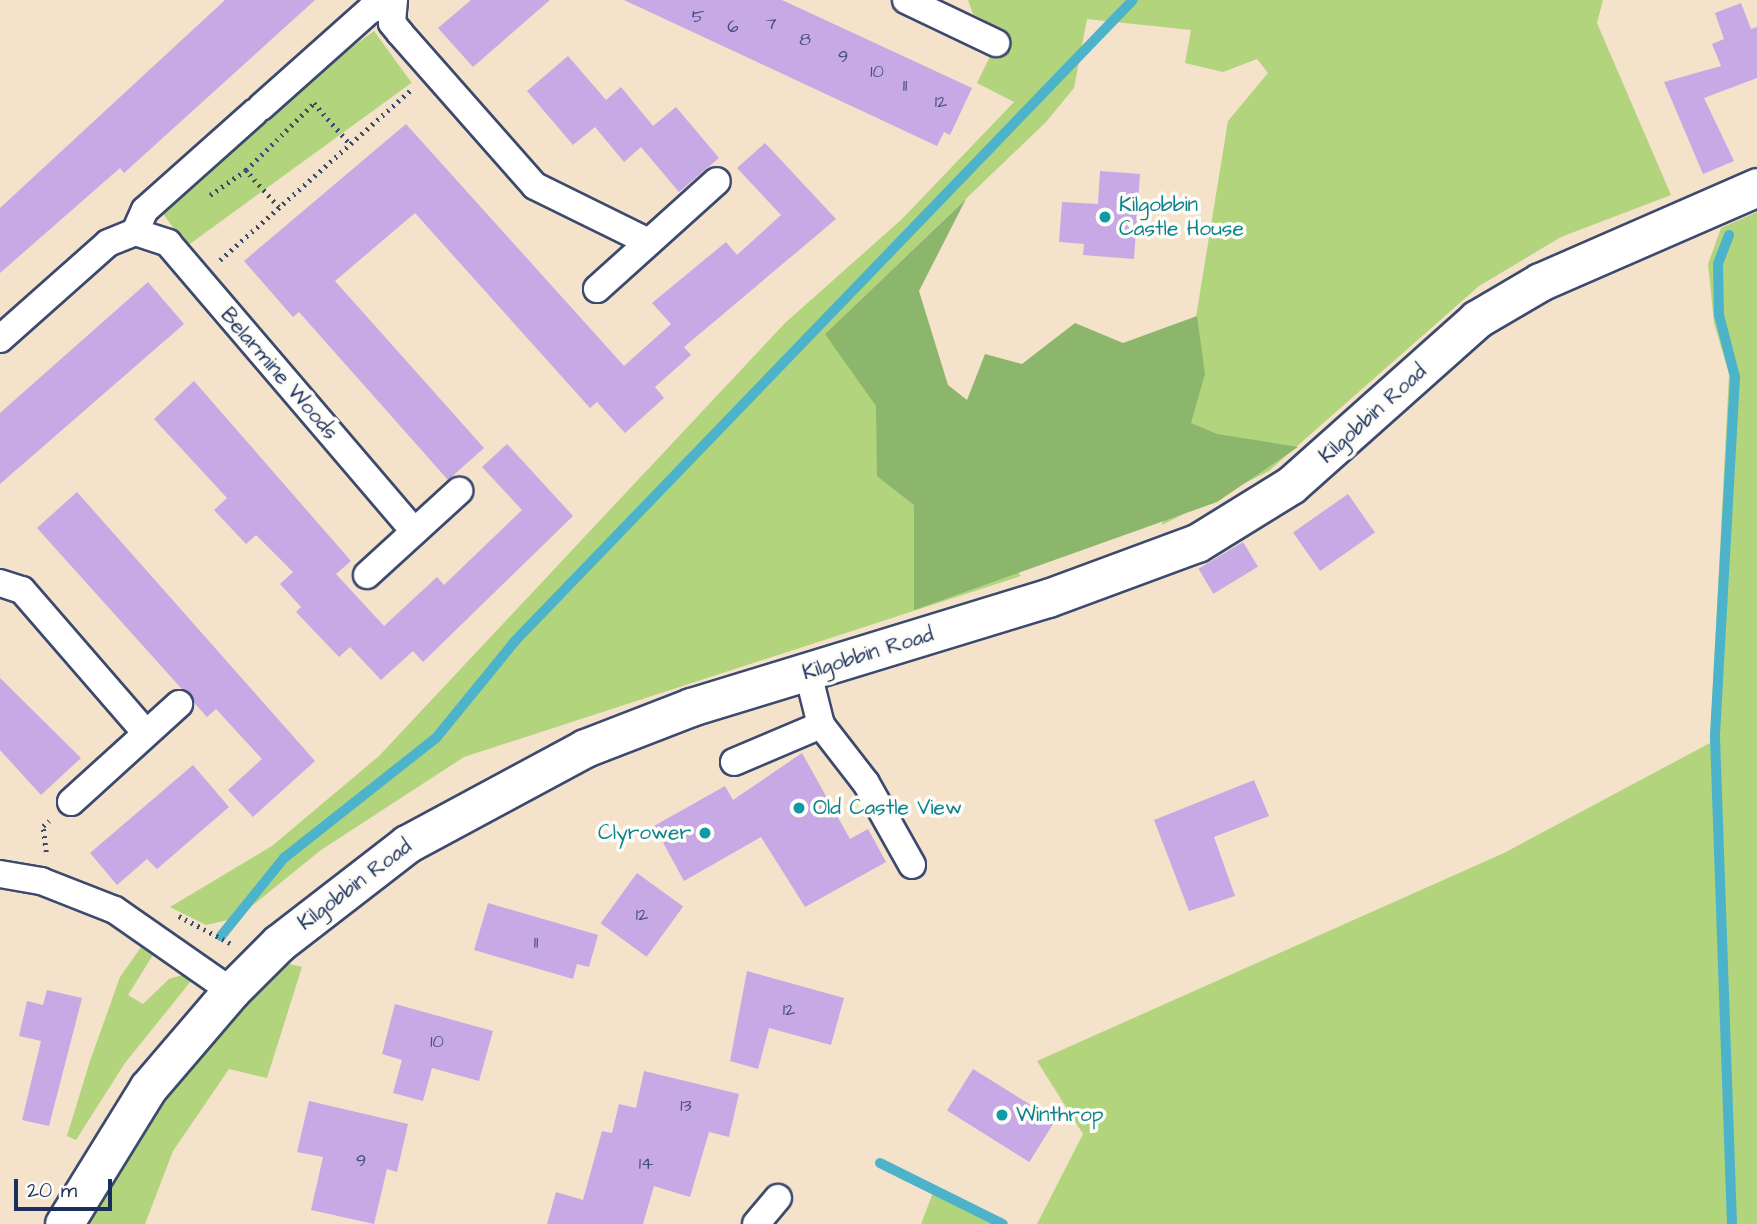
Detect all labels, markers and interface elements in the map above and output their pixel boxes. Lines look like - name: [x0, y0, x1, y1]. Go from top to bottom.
- house number: 5: [692, 6, 704, 28]
- house number: 7: [765, 13, 777, 35]
- house number: 6: [727, 16, 739, 38]
- house number: 8: [799, 29, 811, 51]
- house number: 9: [838, 46, 848, 68]
- house number: 10: [870, 61, 884, 83]
- house number: 11: [903, 75, 907, 97]
- house number: 12: [935, 91, 947, 113]
- place label: Kilgobbin Castle House: [1119, 192, 1244, 242]
- marker: Kilgobbin Castle House: [1097, 209, 1113, 225]
- street label: Belarmine Woods: [215, 303, 343, 445]
- street label: Kilgobbin Road: [1314, 359, 1432, 469]
- street label: Kilgobbin Road: [799, 622, 937, 686]
- place label: Old Castle View: [813, 795, 962, 821]
- marker: Old Castle View: [791, 800, 807, 816]
- place label: Clyrower: [598, 820, 691, 846]
- marker: Clyrower: [697, 825, 713, 841]
- street label: Kilgobbin Road: [293, 834, 417, 936]
- house number: 12: [636, 904, 648, 926]
- house number: 11: [534, 932, 538, 954]
- house number: 12: [783, 999, 795, 1021]
- house number: 10: [430, 1031, 444, 1053]
- house number: 13: [680, 1095, 692, 1117]
- place label: Winthrop: [1016, 1102, 1103, 1128]
- marker: Winthrop: [994, 1107, 1010, 1123]
- house number: 9: [356, 1150, 366, 1172]
- house number: 14: [639, 1153, 653, 1175]
- scale bar: [18, 1164, 116, 1208]
- text: 20 m: [27, 1176, 77, 1205]

